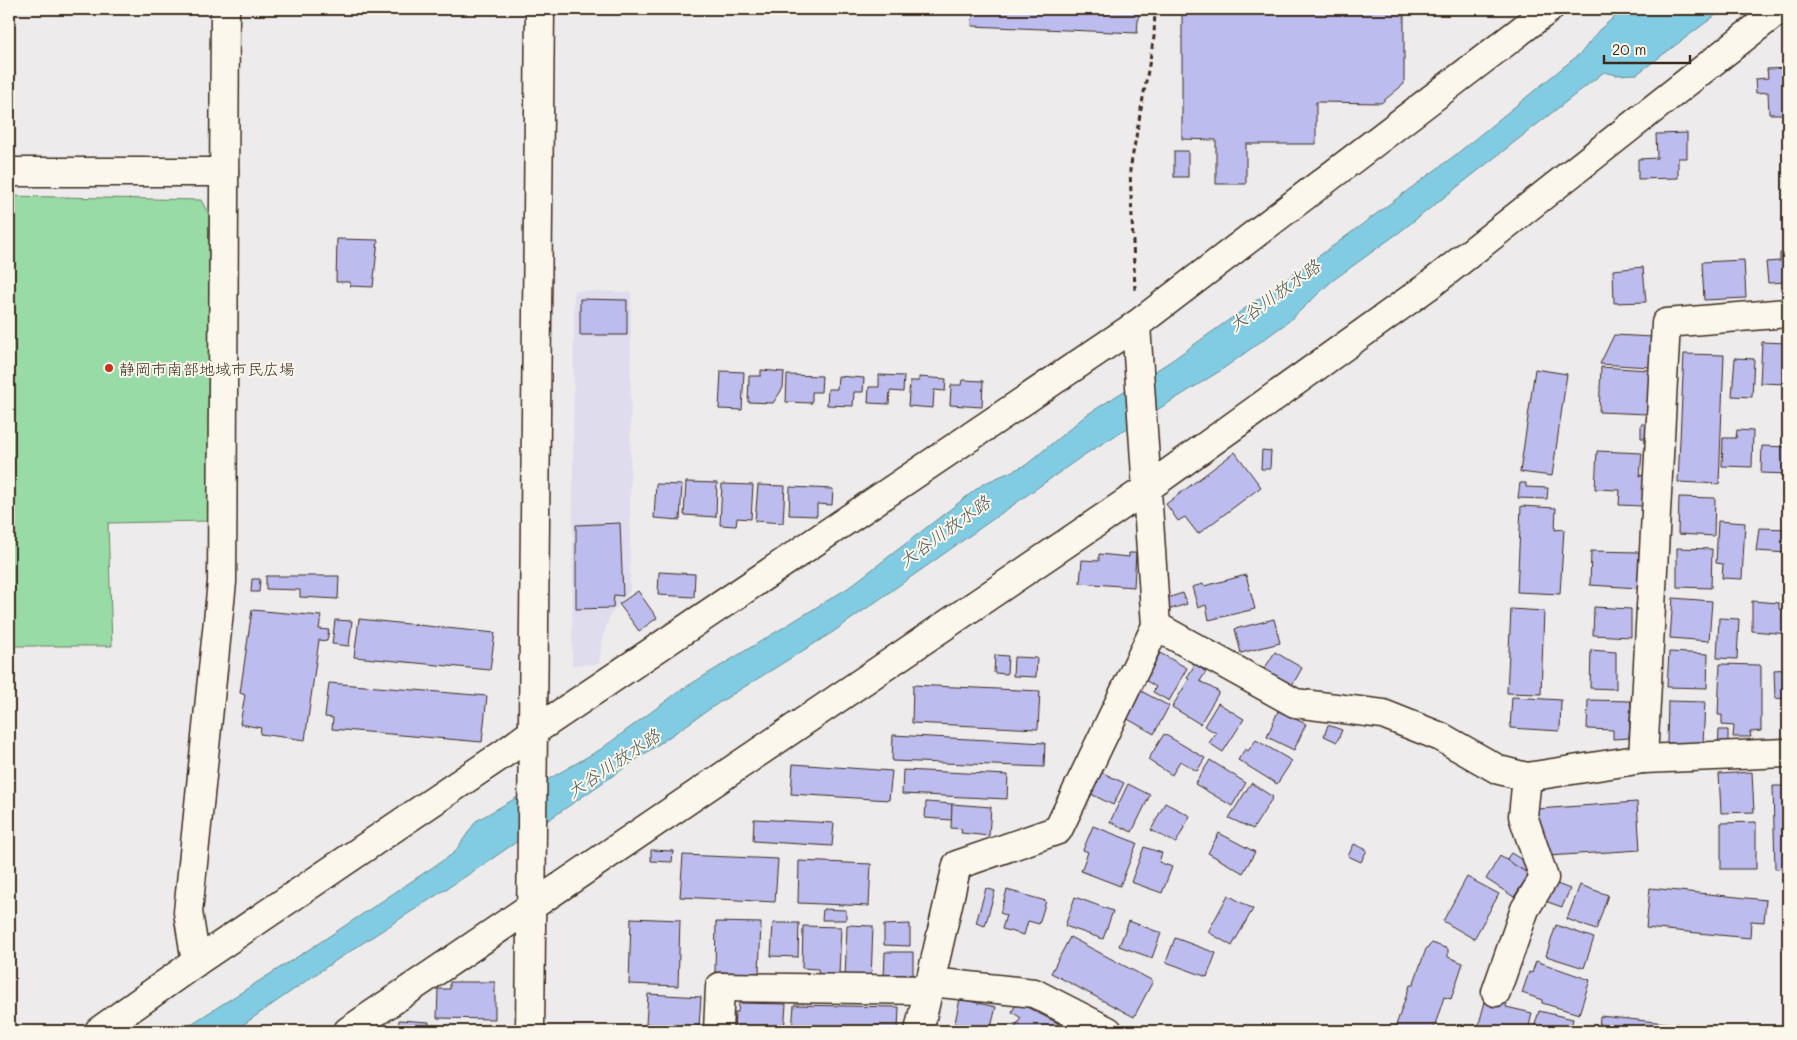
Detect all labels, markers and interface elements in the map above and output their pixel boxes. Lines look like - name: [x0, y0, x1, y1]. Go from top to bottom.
- scale bar: [1604, 32, 1691, 64]
- text: 20 m: [1612, 39, 1646, 59]
- water label: 大谷川放水路: [1223, 253, 1326, 336]
- place label: 静岡市南部地域市民広場: [119, 358, 295, 379]
- marker: 静岡市南部地域市民広場: [103, 362, 115, 374]
- water label: 大谷川放水路: [893, 489, 996, 572]
- water label: 大谷川放水路: [562, 722, 665, 803]

